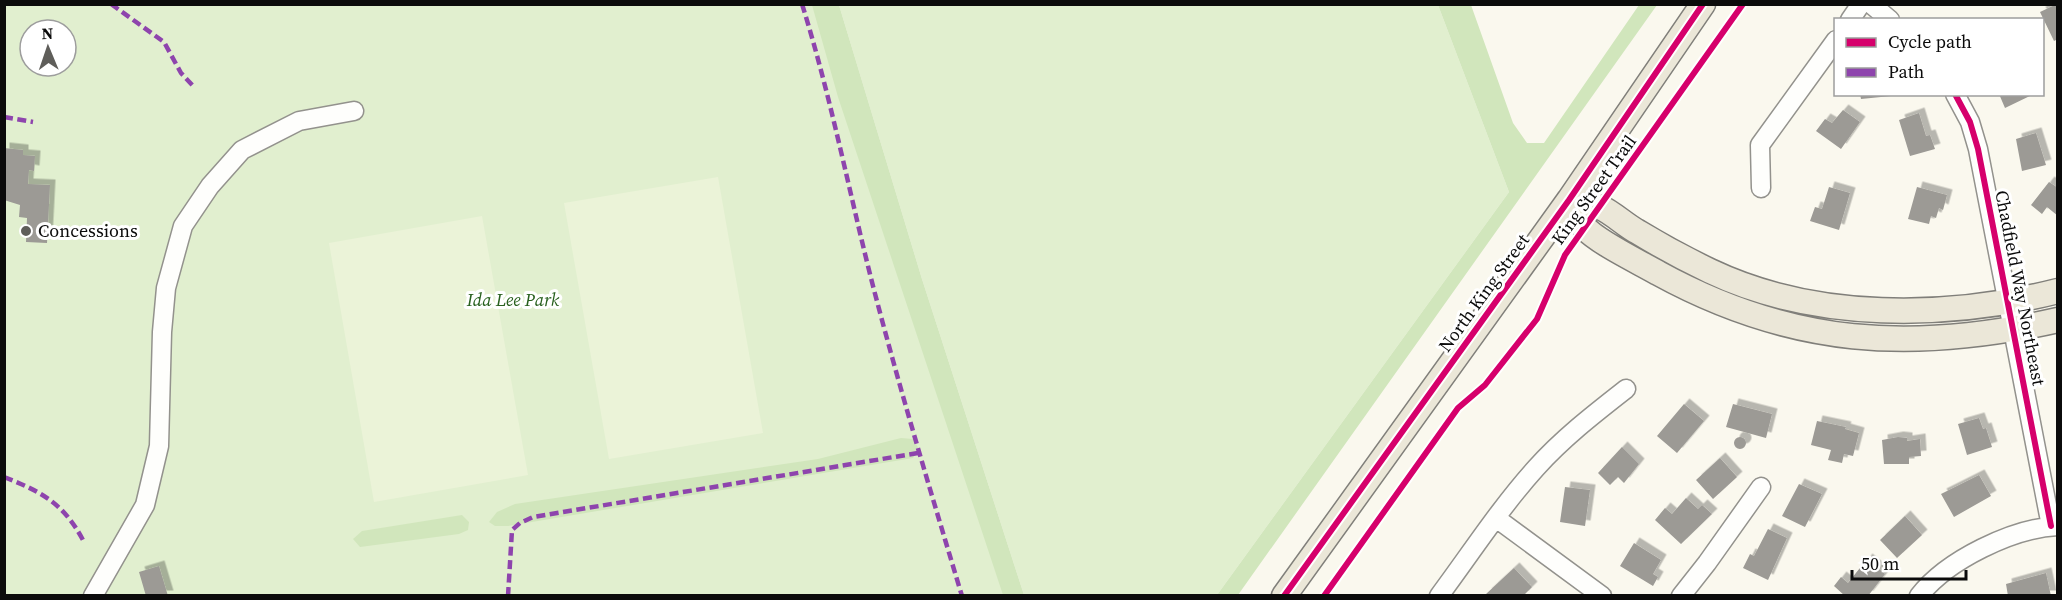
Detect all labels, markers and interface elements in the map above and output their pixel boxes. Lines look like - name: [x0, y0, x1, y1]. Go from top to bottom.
- north arrow: [18, 18, 78, 78]
- legend: [1834, 18, 2044, 96]
- text: N: [41, 22, 54, 44]
- text: Cycle path: [1888, 29, 1972, 54]
- text: Path: [1888, 59, 1925, 84]
- street label: King Street Trail: [1545, 130, 1642, 250]
- street label: Chadfield Way Northeast: [1989, 188, 2052, 388]
- place label: Concessions: [38, 218, 138, 243]
- marker: Concessions: [19, 224, 33, 238]
- street label: North King Street: [1432, 229, 1535, 357]
- park label: Ida Lee Park: [466, 287, 560, 312]
- scale bar: [1852, 543, 1966, 581]
- text: 50 m: [1861, 551, 1899, 576]

